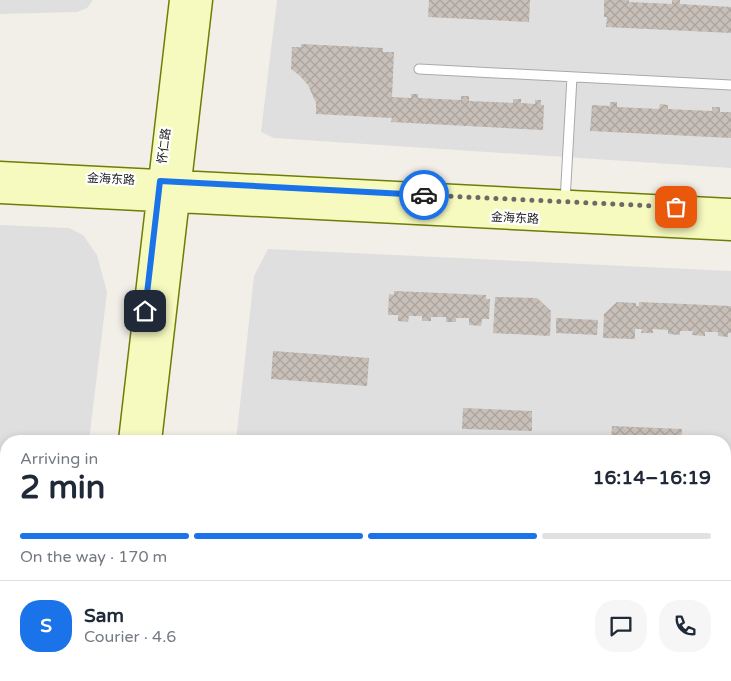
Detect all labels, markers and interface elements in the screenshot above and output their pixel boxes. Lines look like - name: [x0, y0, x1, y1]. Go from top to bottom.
- street label: 怀仁路: [155, 127, 173, 165]
- courier: [399, 170, 449, 220]
- street label: 金海东路: [87, 171, 135, 187]
- icon: car: [410, 181, 438, 209]
- pin: [655, 186, 697, 228]
- icon: bag: [662, 193, 690, 221]
- street label: 金海东路: [491, 210, 539, 226]
- pin: [124, 290, 166, 332]
- icon: home: [131, 297, 159, 325]
- text: Arriving in: [20, 449, 98, 469]
- text: 16:14–16:19: [592, 467, 711, 489]
- text: 2 min: [20, 469, 105, 507]
- text: On the way · 170 m: [20, 547, 167, 567]
- button: chat: [595, 600, 647, 652]
- button: phone: [659, 600, 711, 652]
- text: Sam: [84, 605, 124, 627]
- text: S: [40, 615, 52, 637]
- text: Courier · 4.6: [84, 627, 176, 647]

